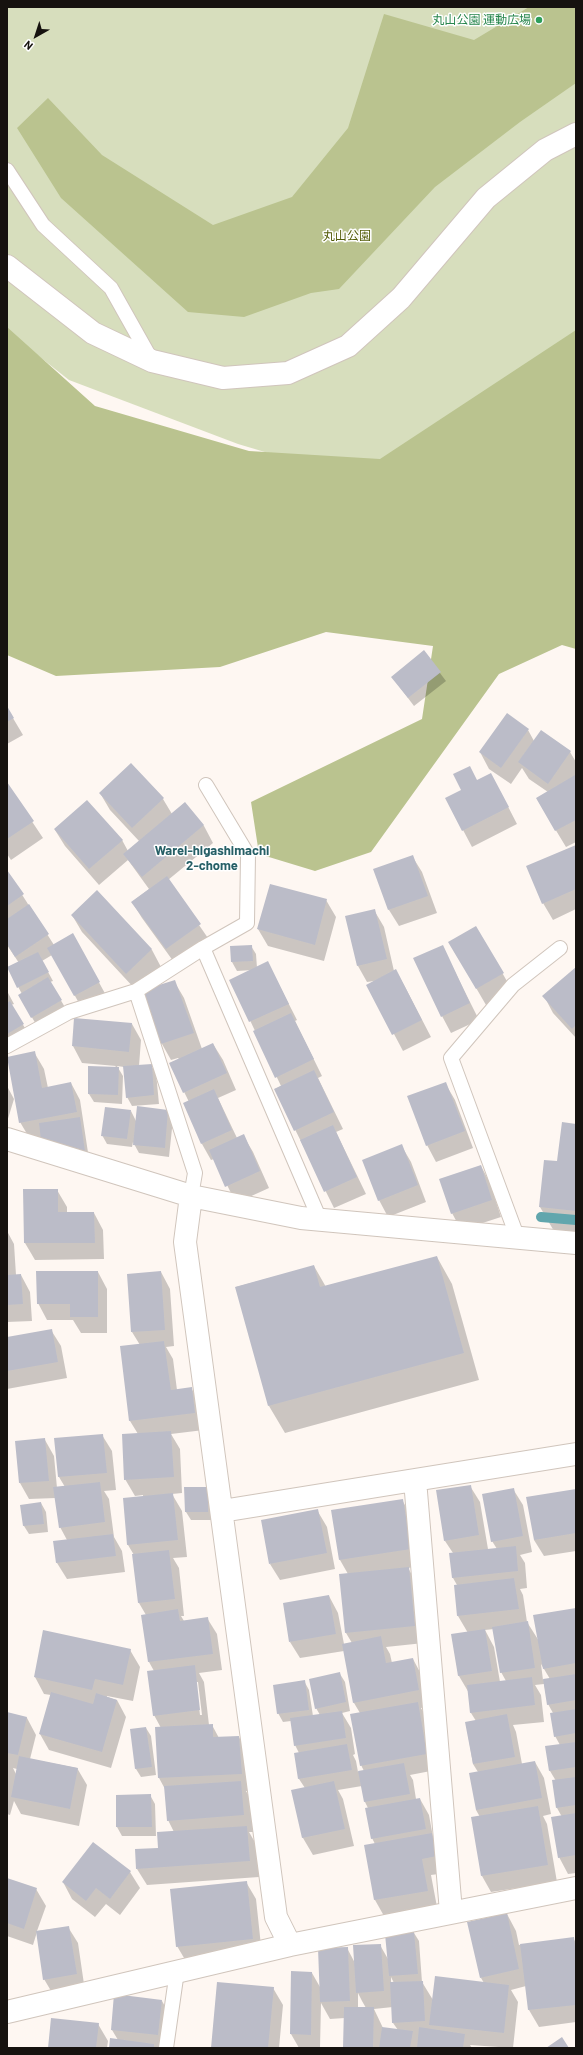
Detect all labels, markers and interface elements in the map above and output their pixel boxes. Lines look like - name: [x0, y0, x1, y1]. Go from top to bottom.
- place label: 丸山公園 運動広場: [433, 13, 531, 27]
- marker: 丸山公園 運動広場: [534, 15, 544, 25]
- north arrow: [16, 16, 56, 56]
- text: N: [21, 38, 35, 53]
- park label: 丸山公園: [323, 229, 371, 243]
- district label: Warei-higashimachi 2-chome: [155, 843, 269, 874]

